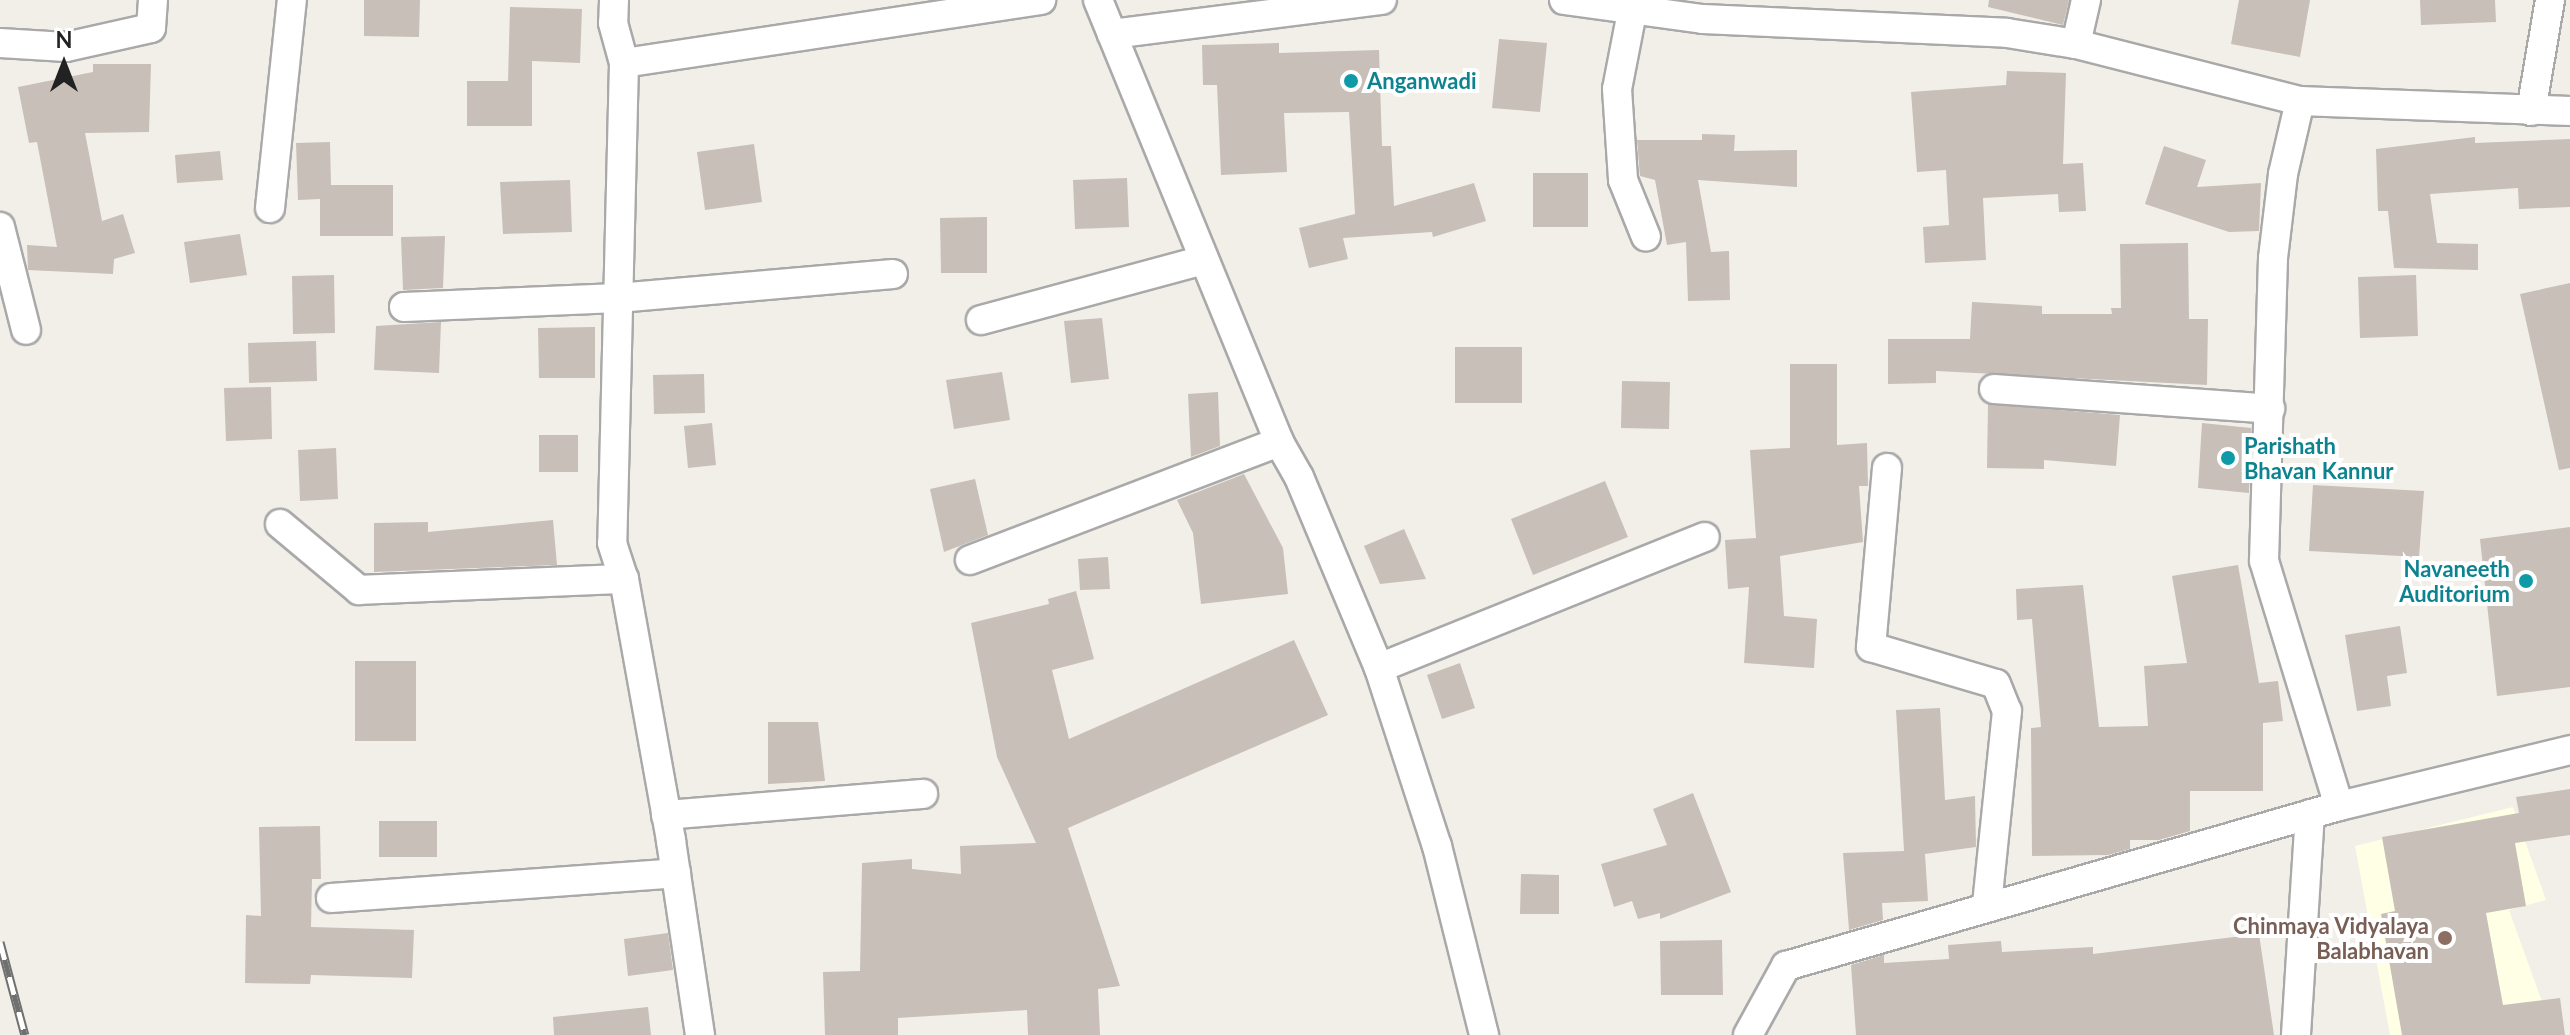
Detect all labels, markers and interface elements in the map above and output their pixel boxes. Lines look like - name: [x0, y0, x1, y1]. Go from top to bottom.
- north arrow: [24, 24, 104, 104]
- text: N: [56, 26, 72, 53]
- place label: Anganwadi: [1367, 68, 1477, 94]
- marker: Anganwadi: [1342, 72, 1360, 90]
- place label: Parishath Bhavan Kannur: [2244, 432, 2394, 484]
- marker: Parishath Bhavan Kannur: [2219, 449, 2237, 467]
- place label: Navaneeth Auditorium: [2399, 555, 2510, 606]
- marker: Navaneeth Auditorium: [2517, 572, 2535, 590]
- place label: Chinmaya Vidyalaya Balabhavan: [2232, 912, 2429, 964]
- marker: Chinmaya Vidyalaya Balabhavan: [2436, 929, 2454, 947]

